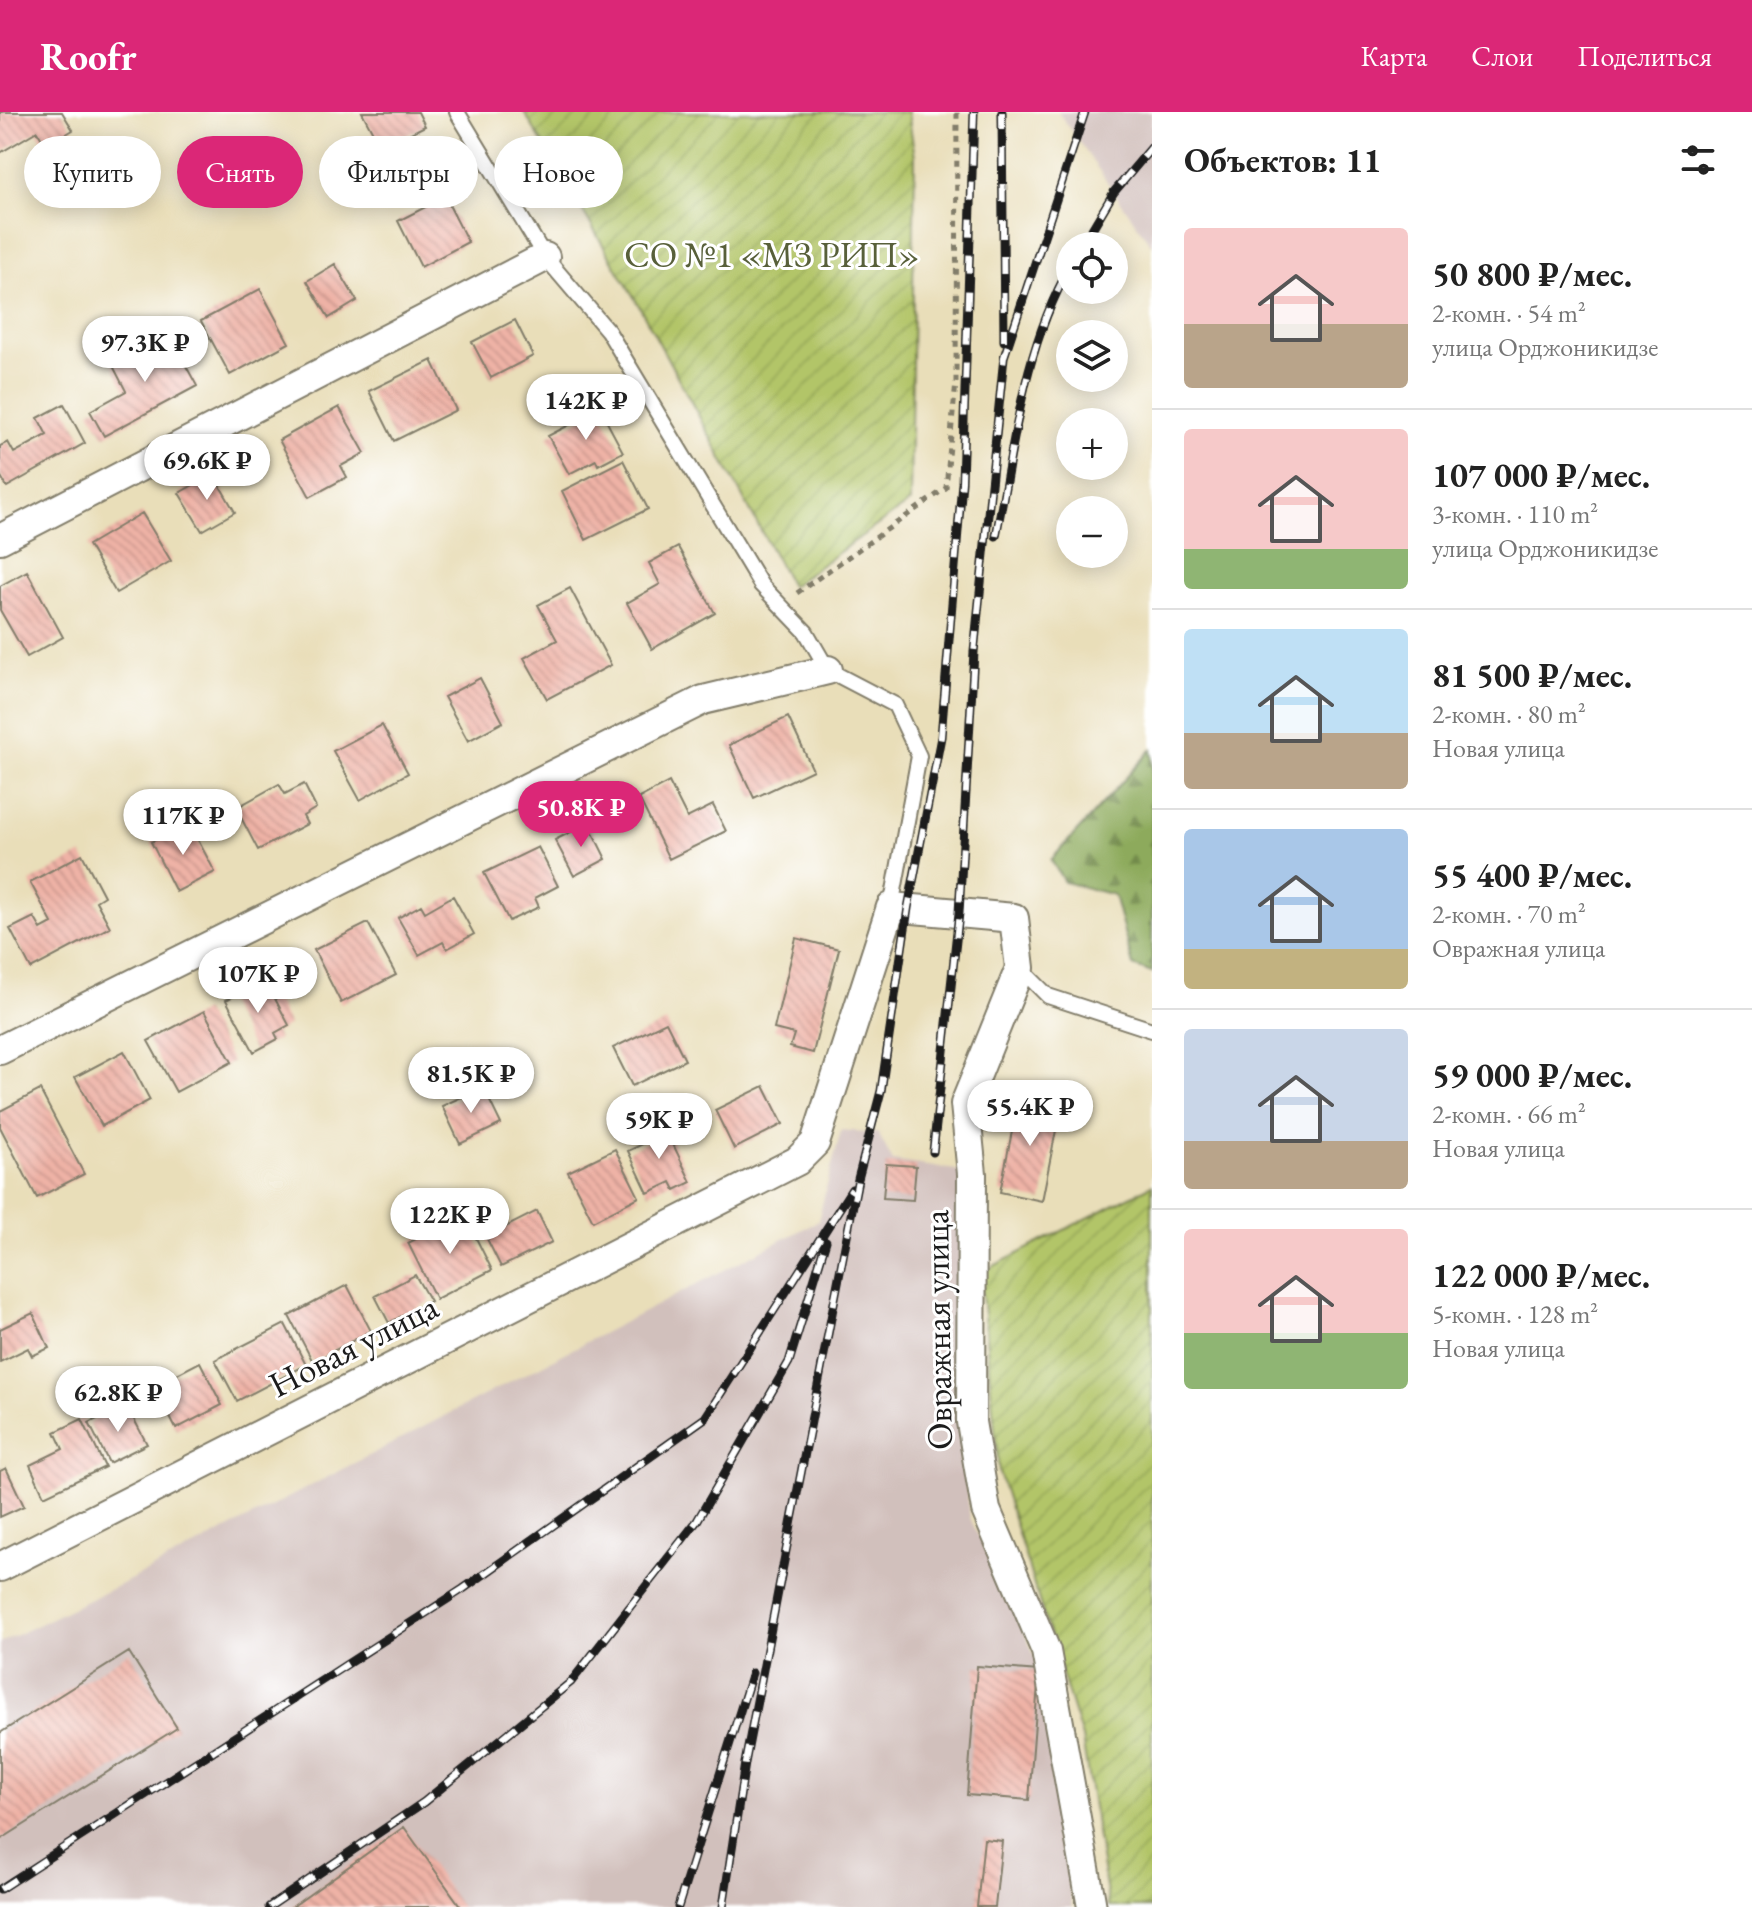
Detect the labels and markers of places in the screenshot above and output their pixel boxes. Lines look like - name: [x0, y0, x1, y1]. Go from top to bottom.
- pin: 97.3K ₽: [71, 316, 219, 384]
- pin: 142K ₽: [521, 374, 651, 442]
- pin: 69.6K ₽: [133, 434, 281, 502]
- pin: 50.8K ₽: [507, 781, 655, 849]
- pin: 117K ₽: [118, 789, 248, 857]
- pin: 107K ₽: [193, 947, 323, 1015]
- pin: 81.5K ₽: [397, 1047, 545, 1115]
- pin: 55.4K ₽: [956, 1080, 1104, 1148]
- pin: 59K ₽: [603, 1093, 715, 1161]
- pin: 122K ₽: [385, 1188, 515, 1256]
- pin: 62.8K ₽: [44, 1366, 192, 1434]

